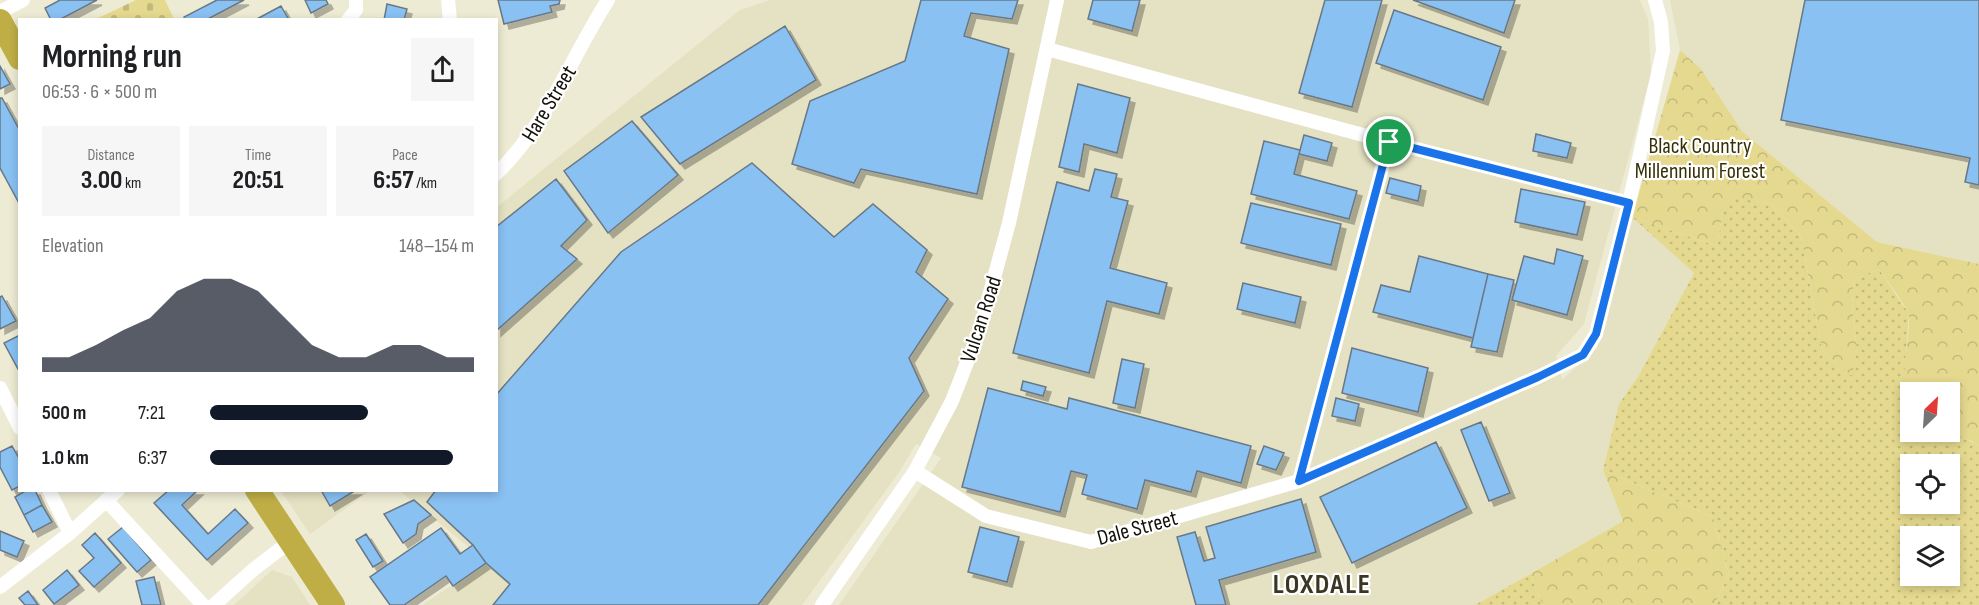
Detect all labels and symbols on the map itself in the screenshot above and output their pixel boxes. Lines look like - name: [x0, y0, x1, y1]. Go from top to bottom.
- street label: Hare Street: [516, 60, 583, 147]
- pin: [1363, 116, 1414, 167]
- park label: Black Country Millennium Forest: [1635, 133, 1766, 185]
- street label: Vulcan Road: [955, 273, 1008, 366]
- north arrow: [1900, 382, 1960, 442]
- street label: Dale Street: [1094, 505, 1181, 552]
- district label: LOXDALE: [1273, 568, 1371, 601]

